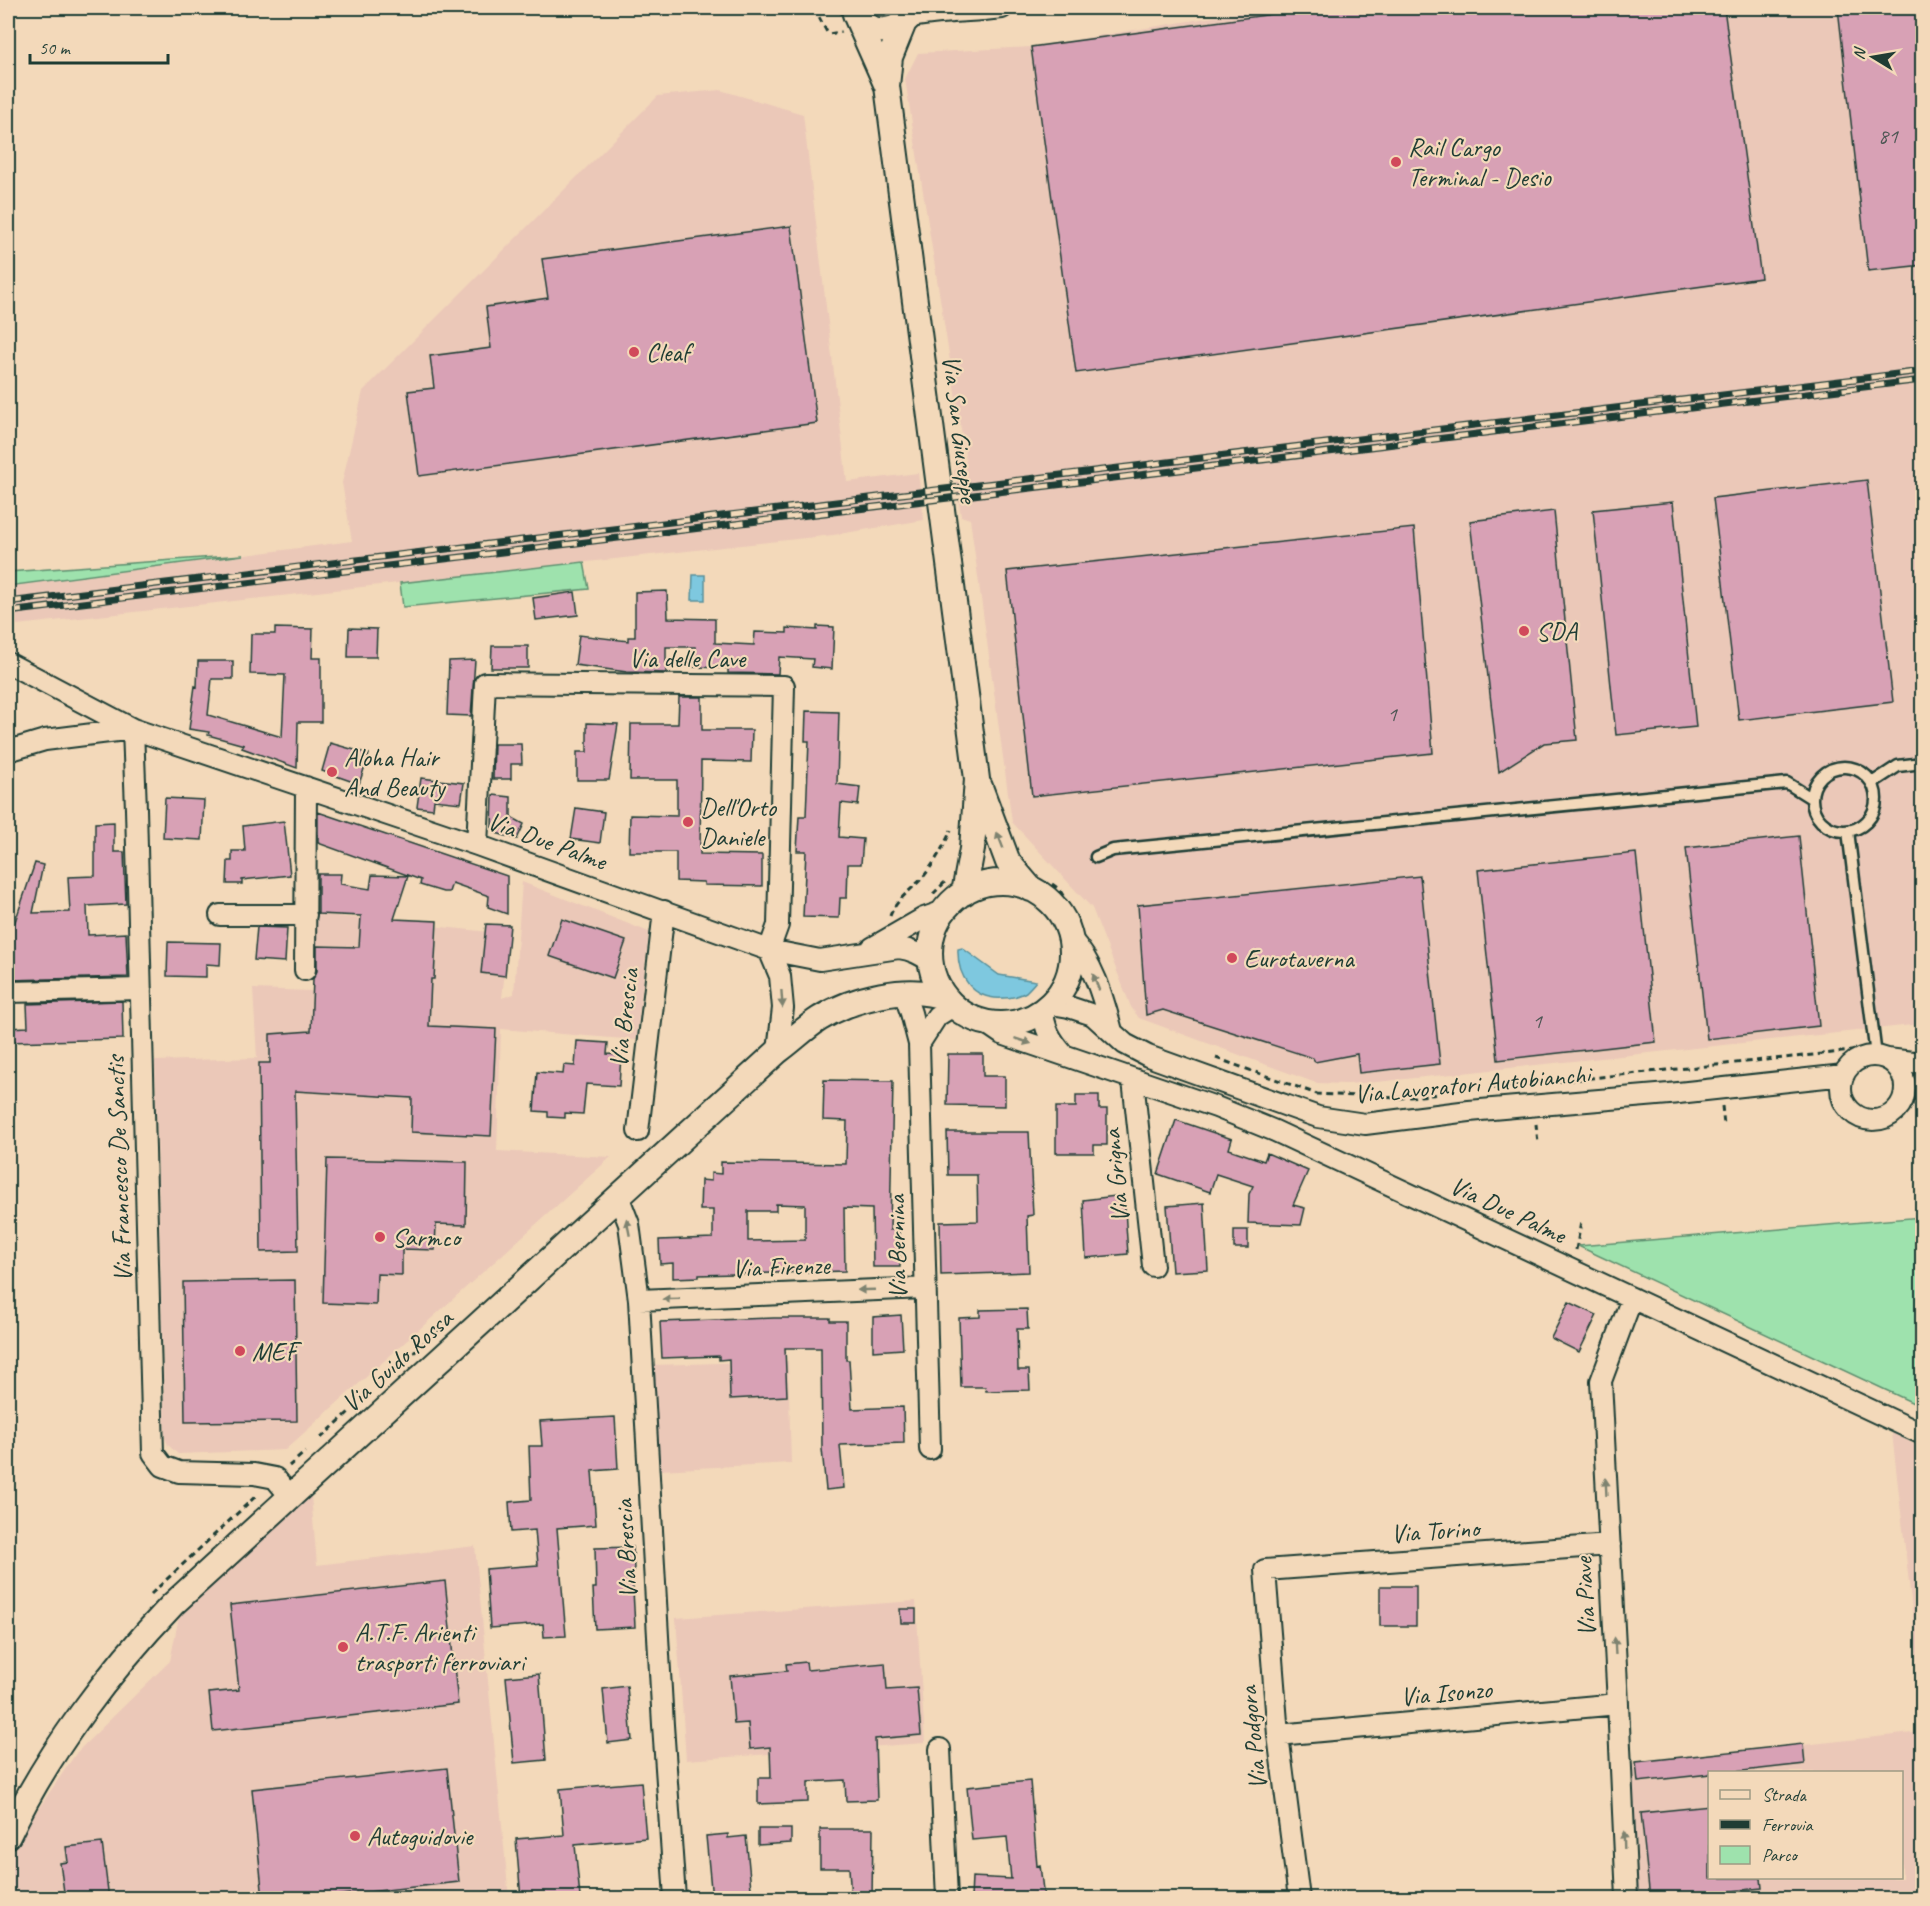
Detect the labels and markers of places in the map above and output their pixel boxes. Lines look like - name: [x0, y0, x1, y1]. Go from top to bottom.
- place label: Rail Cargo Terminal - Desio: [1408, 131, 1552, 194]
- marker: Rail Cargo Terminal - Desio: [1389, 155, 1403, 169]
- place label: Cleaf: [646, 336, 695, 369]
- marker: Cleaf: [627, 345, 641, 359]
- place label: SDA: [1536, 615, 1579, 648]
- marker: SDA: [1517, 624, 1531, 638]
- place label: Aloha Hair And Beauty: [344, 741, 447, 804]
- marker: Aloha Hair And Beauty: [325, 765, 339, 779]
- place label: Dell'Orto Daniele: [700, 791, 778, 854]
- marker: Dell'Orto Daniele: [681, 815, 695, 829]
- place label: Eurotaverna: [1244, 942, 1355, 975]
- marker: Eurotaverna: [1225, 951, 1239, 965]
- place label: Sarmco: [392, 1221, 463, 1254]
- marker: Sarmco: [373, 1230, 387, 1244]
- place label: MEF: [252, 1335, 302, 1368]
- marker: MEF: [233, 1344, 247, 1358]
- place label: A.T.F. Arienti trasporti ferroviari: [355, 1616, 527, 1679]
- marker: A.T.F. Arienti trasporti ferroviari: [336, 1640, 350, 1654]
- place label: Autoguidovie: [367, 1820, 475, 1853]
- marker: Autoguidovie: [348, 1829, 362, 1843]

